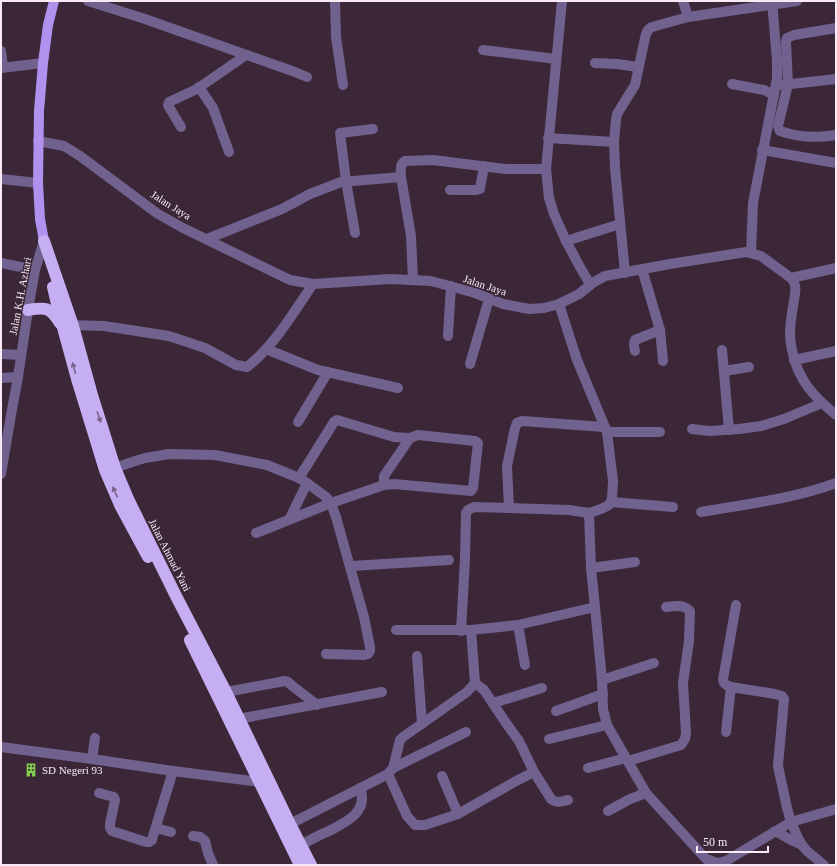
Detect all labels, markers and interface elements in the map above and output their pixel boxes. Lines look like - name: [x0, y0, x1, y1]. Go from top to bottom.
- street label: Jalan Jaya: [149, 188, 193, 222]
- street label: Jalan K.H. Azhari: [7, 256, 33, 336]
- street label: Jalan Jaya: [462, 272, 508, 298]
- one-way arrow: [70, 362, 76, 375]
- one-way arrow: [96, 412, 102, 424]
- one-way arrow: [111, 485, 117, 497]
- street label: Jalan Ahmad Yani: [147, 517, 193, 593]
- building icon: SD Negeri 93: [23, 762, 39, 778]
- place label: SD Negeri 93: [42, 764, 103, 776]
- scale bar: [697, 828, 768, 854]
- text: 50 m: [703, 835, 728, 849]

